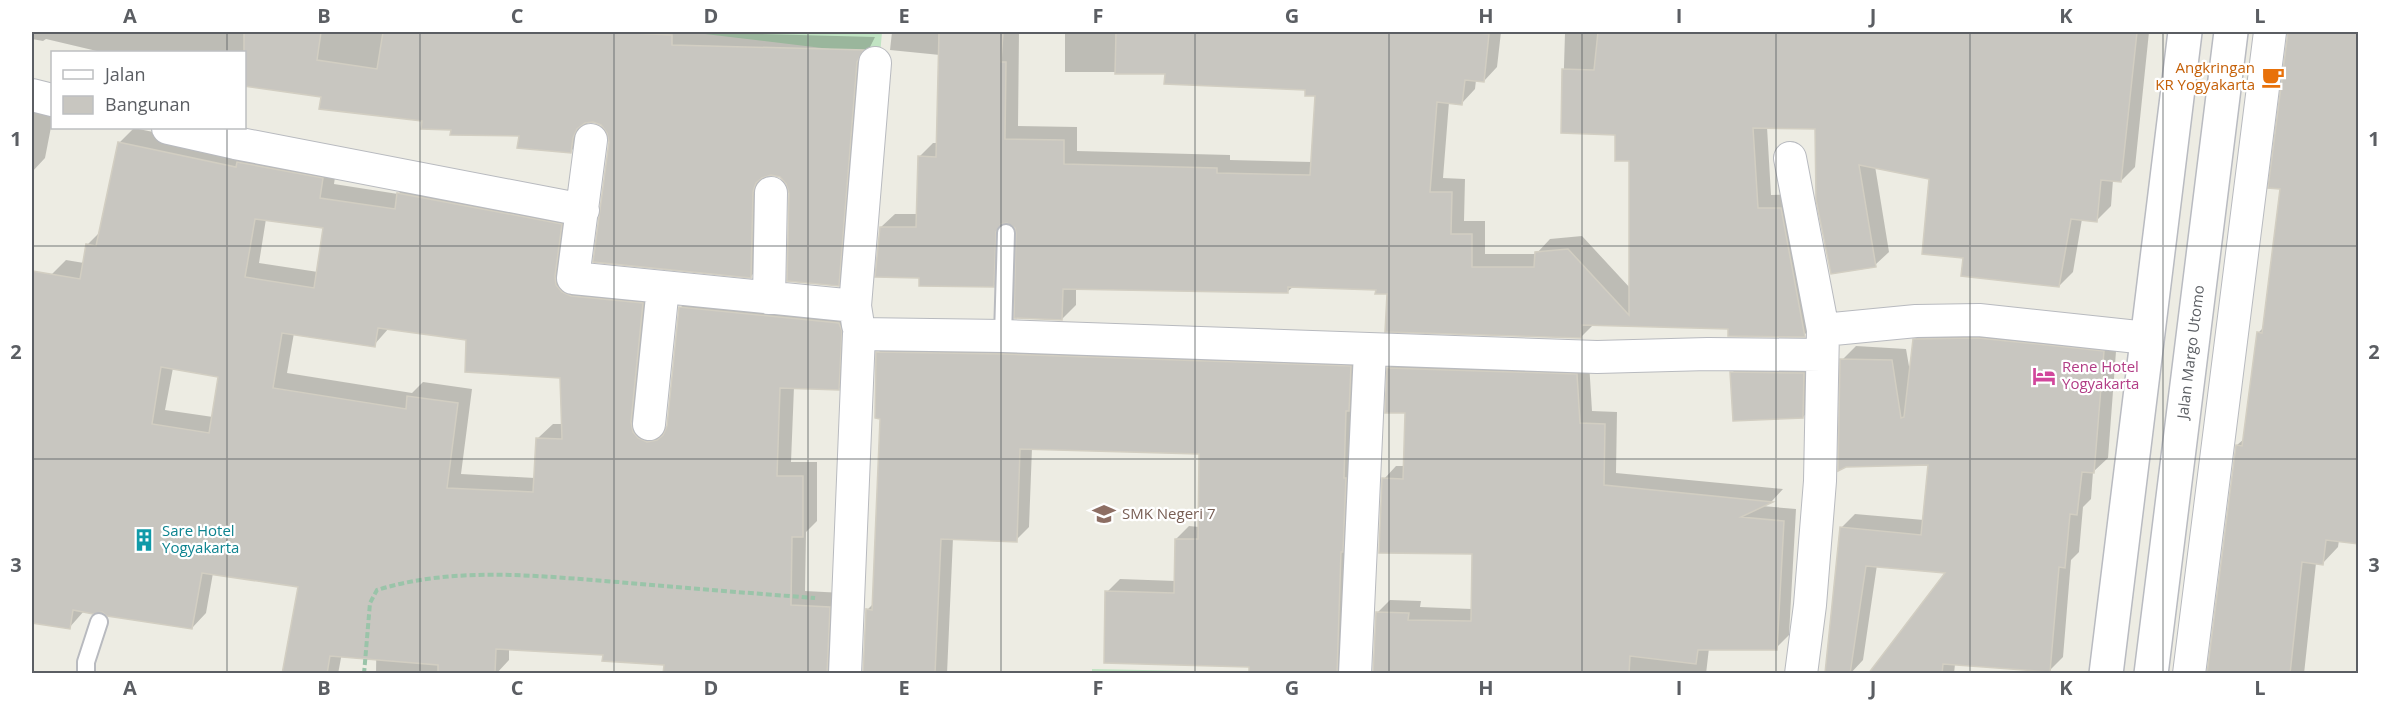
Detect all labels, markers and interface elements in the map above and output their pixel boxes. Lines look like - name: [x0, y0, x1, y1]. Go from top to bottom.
- text: A: [123, 2, 137, 29]
- text: B: [317, 2, 331, 29]
- text: C: [511, 2, 524, 29]
- text: D: [704, 2, 718, 29]
- text: E: [898, 2, 910, 29]
- text: F: [1093, 2, 1103, 29]
- text: G: [1285, 2, 1299, 29]
- text: H: [1478, 2, 1494, 29]
- text: I: [1676, 2, 1682, 29]
- text: J: [1868, 2, 1876, 29]
- text: K: [2059, 2, 2073, 29]
- text: L: [2254, 2, 2266, 29]
- legend: [51, 51, 246, 129]
- place label: Angkringan KR Yogyakarta: [2155, 57, 2255, 94]
- text: Jalan: [103, 62, 145, 86]
- cafe icon: Angkringan KR Yogyakarta: [2260, 64, 2286, 90]
- text: Bangunan: [105, 92, 191, 116]
- text: 1: [10, 125, 22, 152]
- text: 1: [2368, 125, 2380, 152]
- street label: Jalan Margo Utomo: [2172, 284, 2208, 422]
- text: 2: [10, 338, 22, 365]
- text: 2: [2368, 338, 2380, 365]
- place label: Rene Hotel Yogyakarta: [2062, 356, 2139, 393]
- hotel icon: Rene Hotel Yogyakarta: [2031, 363, 2057, 389]
- school or university icon: SMK Negeri 7: [1091, 501, 1117, 527]
- place label: SMK Negeri 7: [1122, 503, 1215, 523]
- place label: Sare Hotel Yogyakarta: [162, 520, 239, 557]
- building icon: Sare Hotel Yogyakarta: [131, 527, 157, 553]
- text: 3: [10, 551, 22, 578]
- text: 3: [2368, 551, 2380, 578]
- text: A: [123, 674, 137, 701]
- text: B: [317, 674, 331, 701]
- text: C: [511, 674, 524, 701]
- text: D: [704, 674, 718, 701]
- text: E: [898, 674, 910, 701]
- text: F: [1093, 674, 1103, 701]
- text: G: [1285, 674, 1299, 701]
- text: H: [1478, 674, 1494, 701]
- text: I: [1676, 674, 1682, 701]
- text: J: [1868, 674, 1876, 701]
- text: K: [2059, 674, 2073, 701]
- text: L: [2254, 674, 2266, 701]

